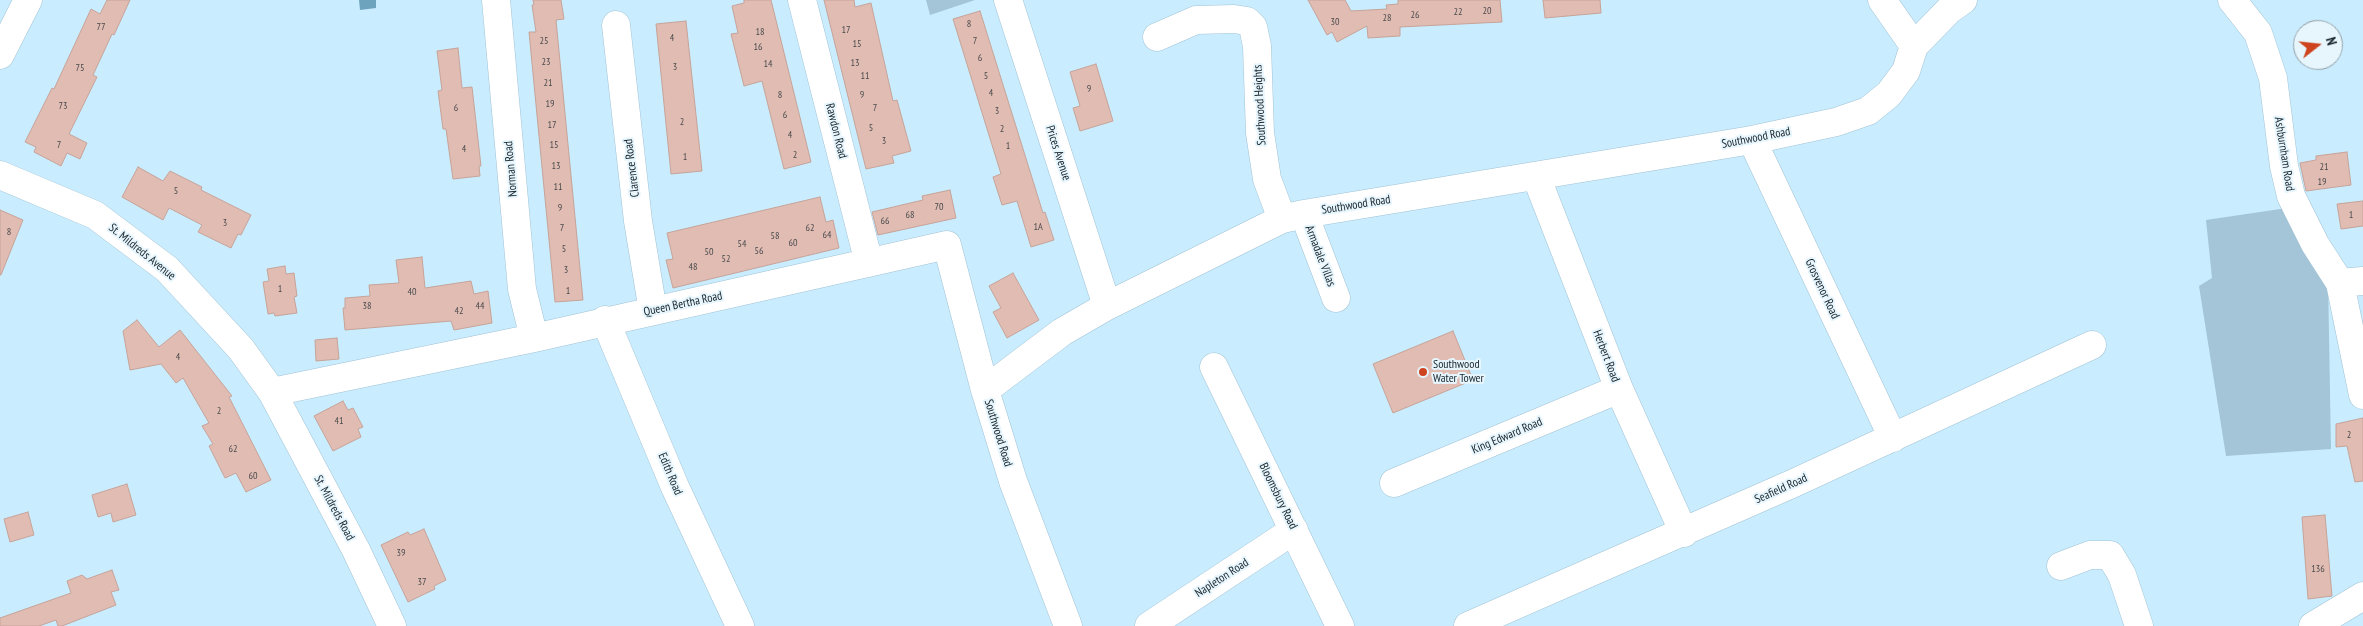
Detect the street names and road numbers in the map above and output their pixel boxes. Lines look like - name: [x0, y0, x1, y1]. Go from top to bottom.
- street label: Southwood Heights: [1251, 64, 1269, 146]
- street label: Rawdon Road: [822, 102, 850, 160]
- street label: Ashburnham Road: [2271, 116, 2297, 192]
- street label: Prices Avenue: [1042, 124, 1074, 182]
- street label: Southwood Road: [1720, 124, 1792, 152]
- street label: Clarence Road: [621, 138, 643, 198]
- street label: Norman Road: [501, 141, 521, 197]
- street label: Southwood Road: [1320, 192, 1392, 218]
- street label: St. Mildreds Avenue: [106, 221, 178, 283]
- street label: Armadale Villas: [1302, 223, 1338, 289]
- street label: Grosvenor Road: [1802, 257, 1842, 321]
- street label: Queen Bertha Road: [642, 289, 724, 319]
- street label: Herbert Road: [1589, 328, 1623, 384]
- street label: Southwood Road: [981, 398, 1015, 468]
- street label: King Edward Road: [1470, 415, 1544, 457]
- street label: Edith Road: [655, 451, 685, 497]
- street label: Bloomsbury Road: [1256, 461, 1300, 531]
- street label: Seafield Road: [1752, 471, 1810, 507]
- street label: St. Mildreds Road: [311, 473, 357, 543]
- street label: Napleton Road: [1193, 555, 1251, 601]

